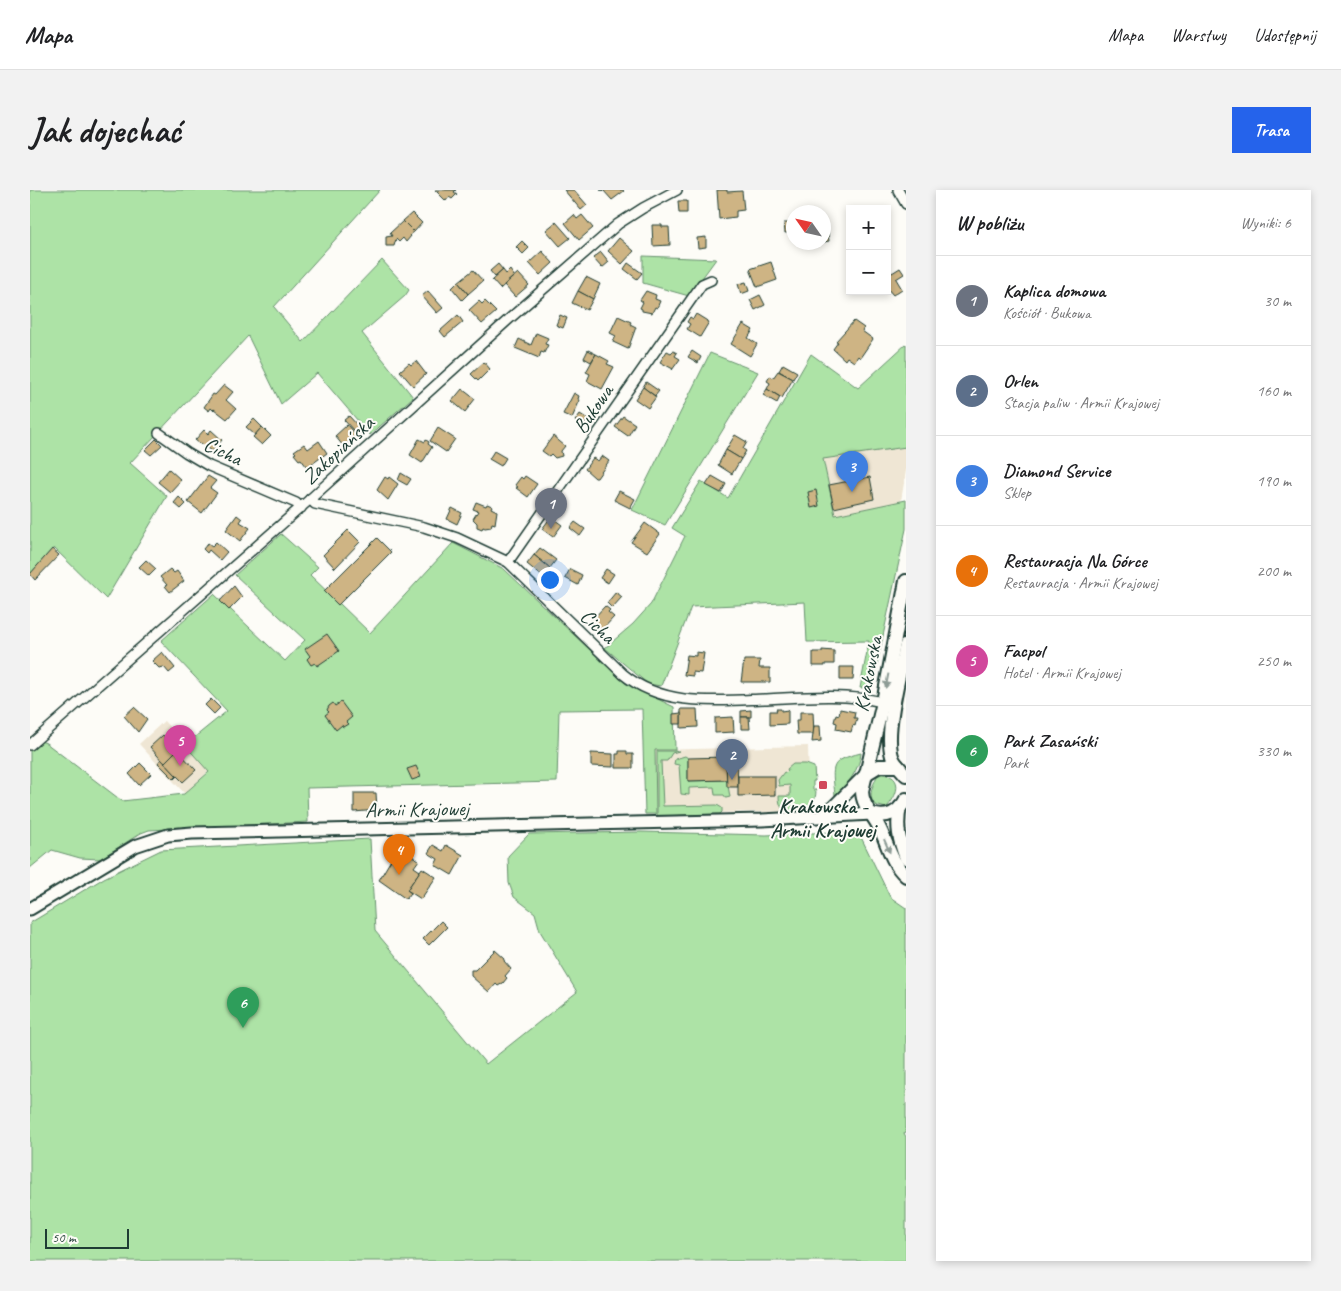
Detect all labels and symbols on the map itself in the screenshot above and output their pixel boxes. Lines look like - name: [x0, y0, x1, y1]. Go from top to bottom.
- north arrow: [786, 205, 831, 250]
- street label: Bukowa: [567, 378, 620, 438]
- street label: Zakopiańska: [296, 409, 381, 490]
- street label: Cicha: [200, 431, 248, 472]
- pin: 3: [836, 451, 868, 492]
- pin: 1: [535, 488, 567, 529]
- your location: [537, 567, 563, 593]
- street label: Cicha: [575, 603, 622, 650]
- street label: Krakowska: [848, 632, 889, 714]
- one-way arrow: [883, 673, 891, 688]
- pin: 5: [164, 725, 196, 766]
- pin: 2: [716, 739, 748, 780]
- marker: Krakowska - Armii Krajowej: [817, 779, 829, 791]
- place label: Krakowska - Armii Krajowej: [770, 793, 878, 843]
- street label: Armii Krajowej: [365, 795, 472, 823]
- pin: 4: [383, 834, 415, 875]
- one-way arrow: [884, 839, 892, 853]
- pin: 6: [227, 987, 259, 1028]
- scale bar: [45, 1226, 129, 1249]

